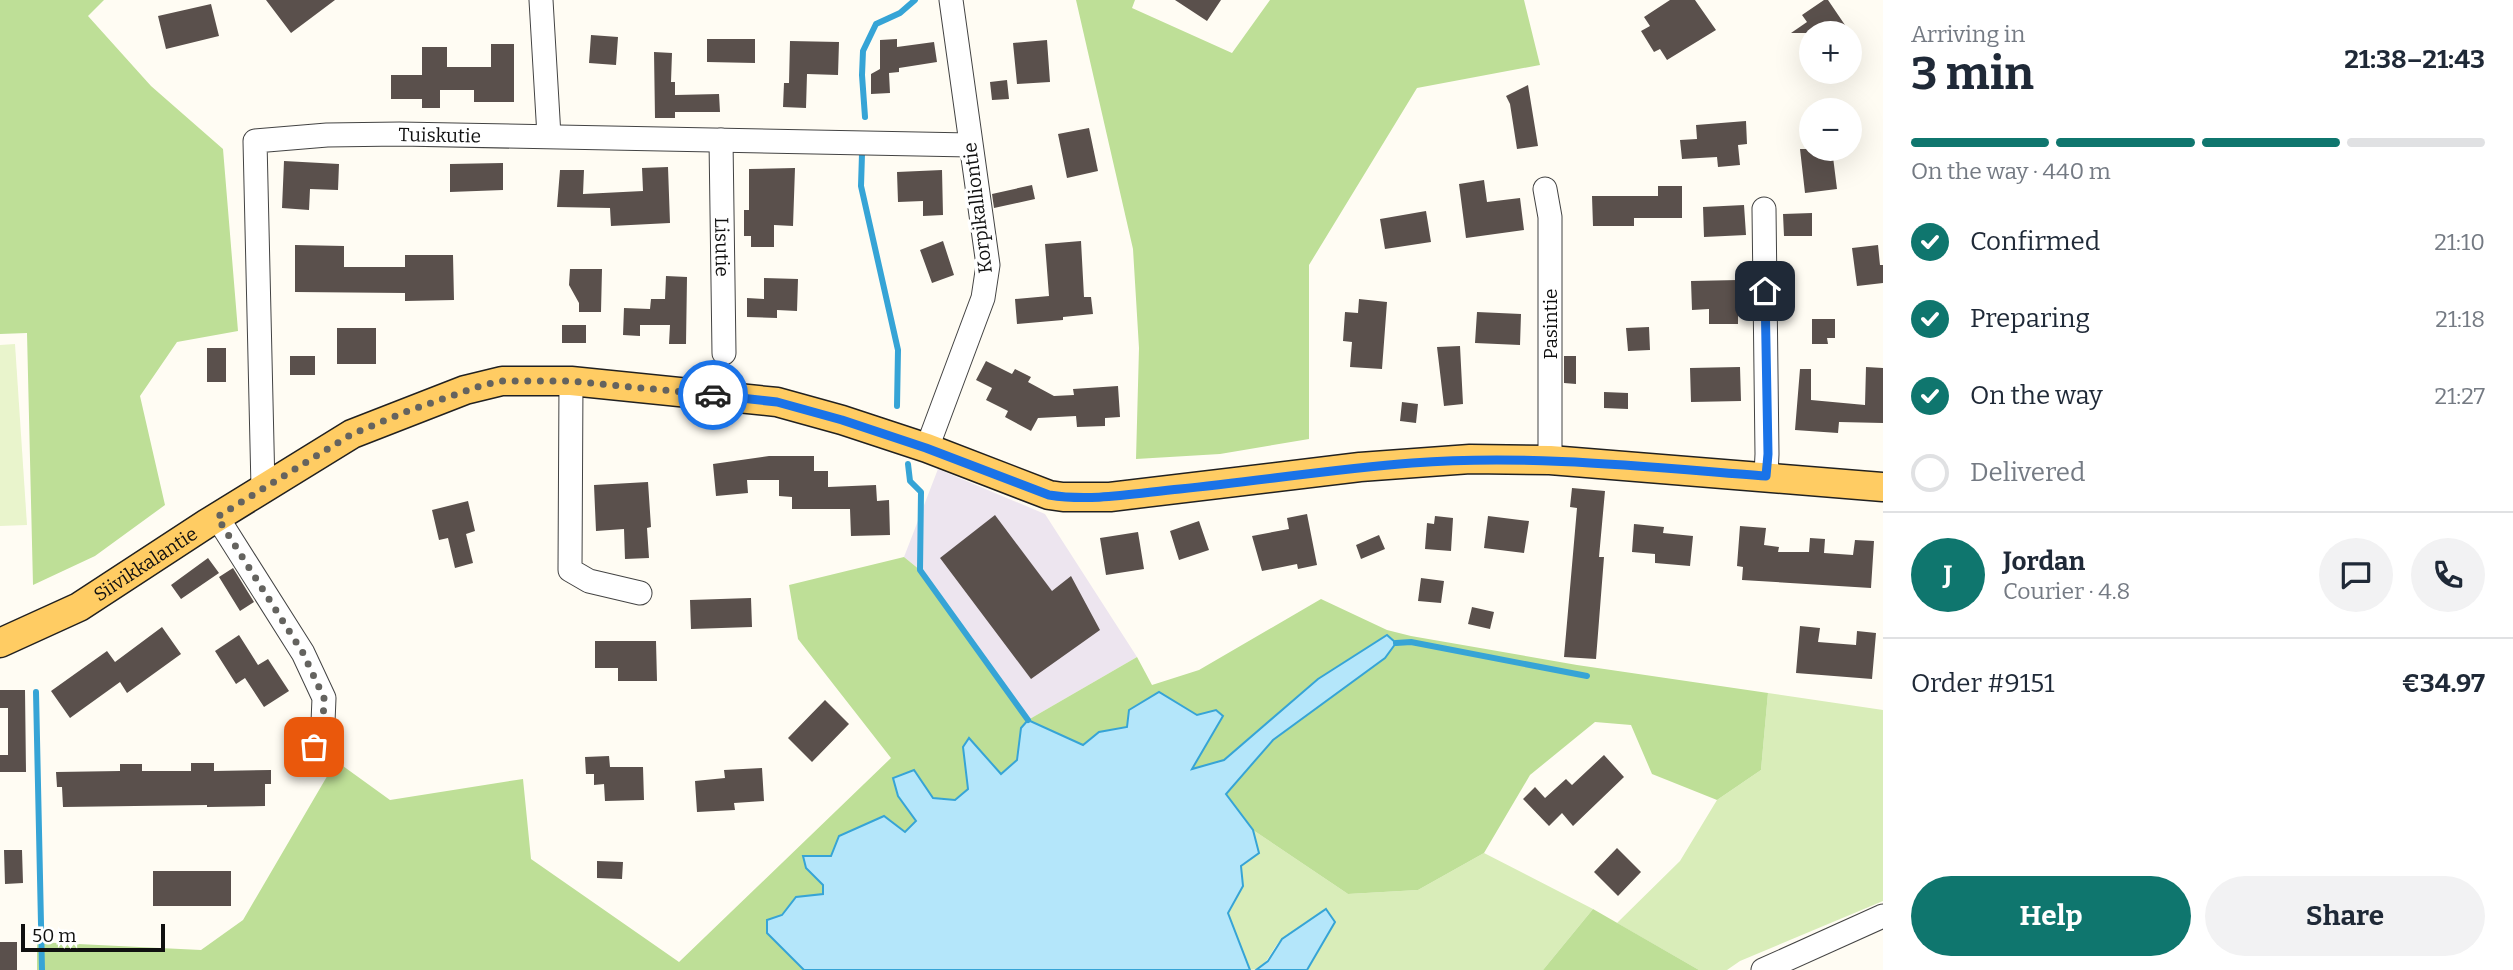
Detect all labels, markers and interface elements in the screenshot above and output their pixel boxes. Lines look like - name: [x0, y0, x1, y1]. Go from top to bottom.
- text: Arriving in: [1911, 20, 2025, 48]
- map controls: [1799, 21, 1862, 161]
- button: +: [1799, 21, 1862, 84]
- text: 21:38–21:43: [2344, 44, 2485, 75]
- text: 3 min: [1911, 46, 2034, 101]
- button: −: [1799, 98, 1862, 161]
- street label: Tuiskutie: [398, 123, 481, 148]
- street label: Korpikalliontie: [958, 141, 997, 275]
- text: On the way · 440 m: [1911, 157, 2111, 185]
- street label: Lisutie: [710, 217, 734, 277]
- icon: check: [1911, 223, 1949, 261]
- text: Confirmed: [1970, 226, 2100, 257]
- text: 21:10: [2434, 228, 2485, 256]
- pin: [1735, 261, 1795, 321]
- icon: home: [1746, 272, 1784, 310]
- street label: Pasintie: [1539, 289, 1562, 359]
- icon: check: [1911, 300, 1949, 338]
- text: Preparing: [1970, 303, 2090, 334]
- text: 21:18: [2435, 305, 2485, 333]
- courier: [678, 360, 748, 430]
- icon: car: [694, 376, 732, 414]
- icon: check: [1911, 377, 1949, 415]
- text: On the way: [1970, 380, 2103, 411]
- text: 21:27: [2434, 382, 2485, 410]
- text: Delivered: [1970, 457, 2085, 488]
- street label: Siivikkalantie: [89, 522, 202, 606]
- button: chat: [2319, 538, 2393, 612]
- button: phone: [2411, 538, 2485, 612]
- text: Jordan: [2003, 546, 2085, 577]
- text: J: [1944, 560, 1952, 591]
- text: Courier · 4.8: [2003, 577, 2130, 605]
- text: Order #9151: [1911, 668, 2054, 699]
- text: €34.97: [2402, 668, 2485, 699]
- pin: [284, 717, 344, 777]
- icon: bag: [295, 728, 333, 766]
- button: Help: [1911, 876, 2191, 956]
- button: Share: [2205, 876, 2485, 956]
- scale bar: [21, 921, 164, 953]
- text: 50 m: [32, 924, 76, 947]

